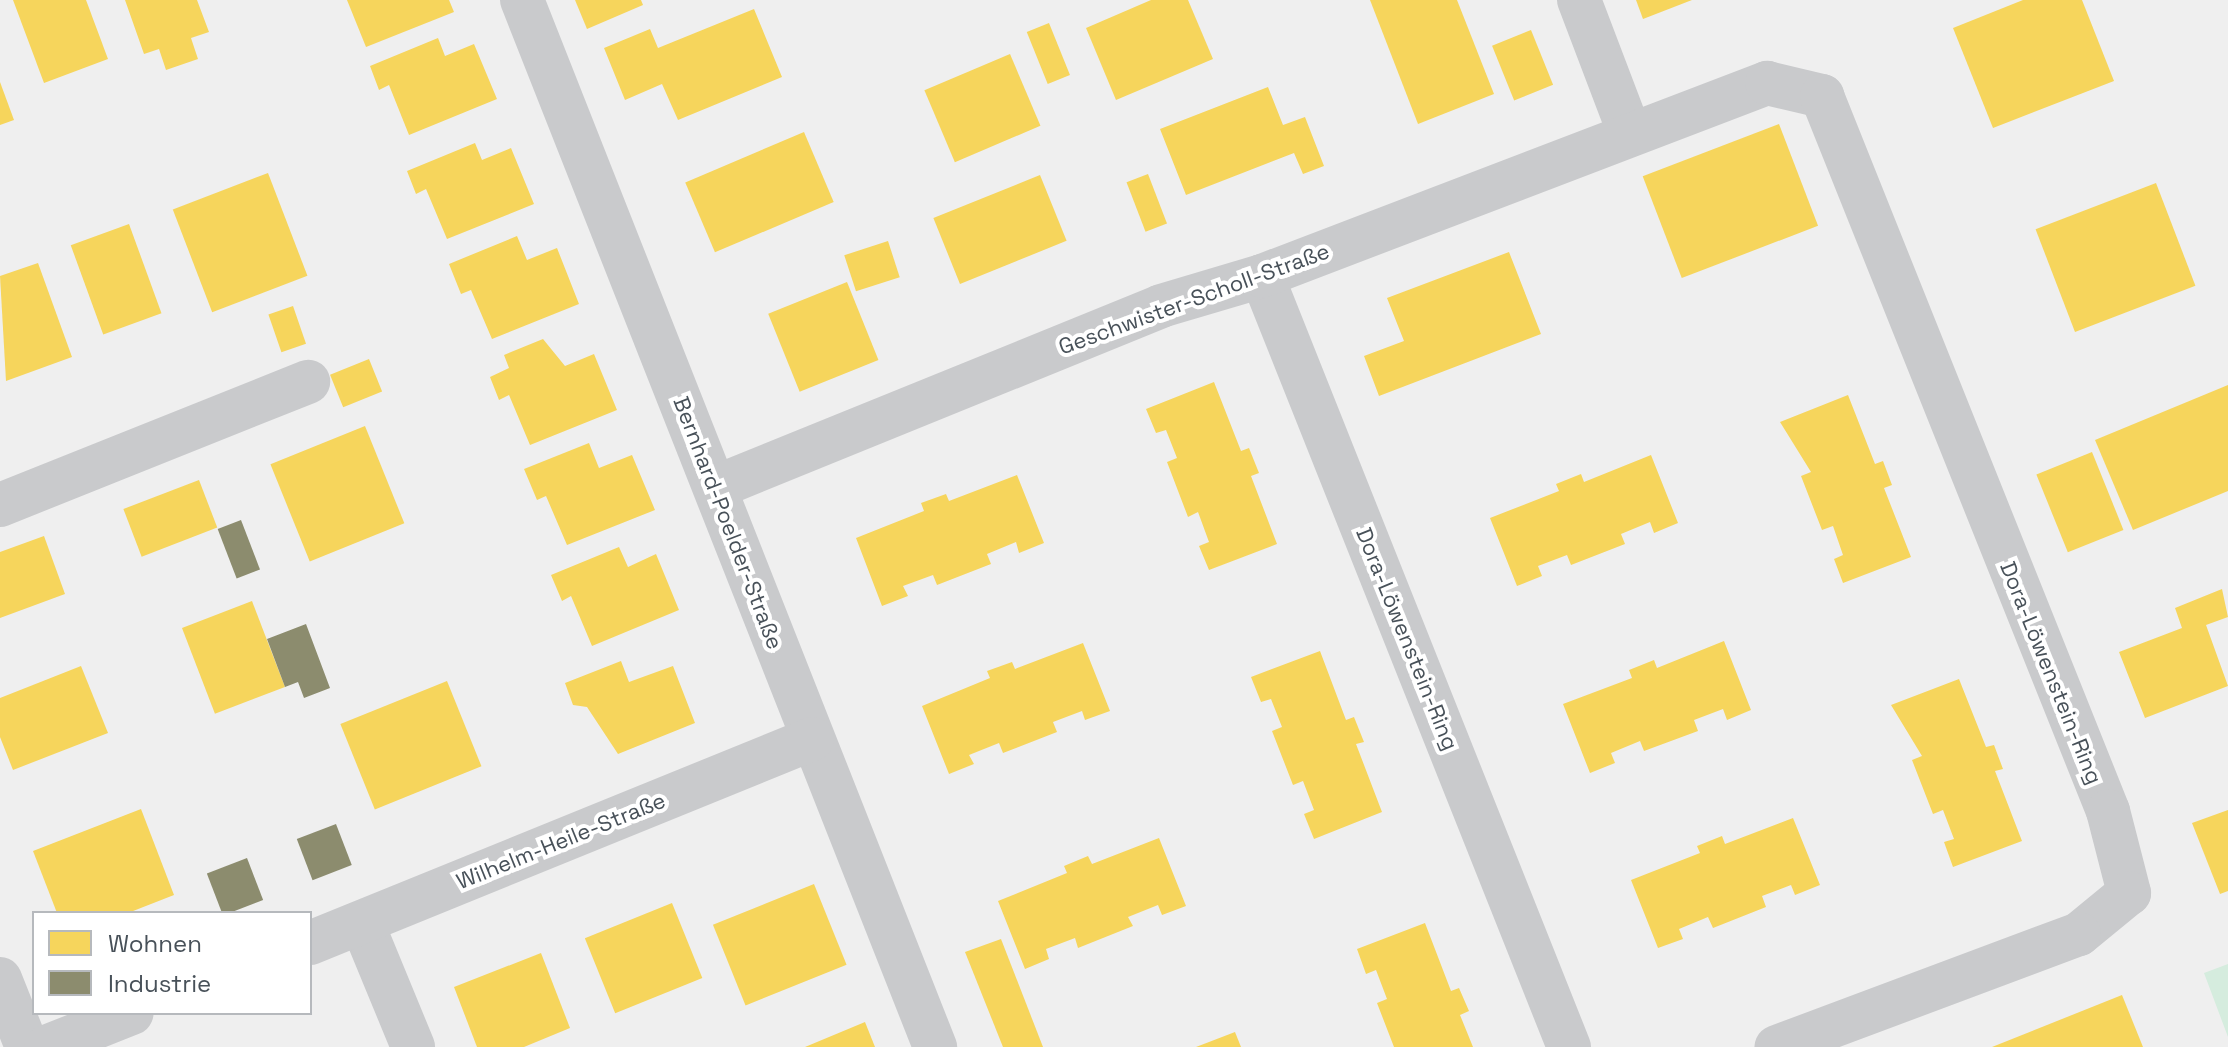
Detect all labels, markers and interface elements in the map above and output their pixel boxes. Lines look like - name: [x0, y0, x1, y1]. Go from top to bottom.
- street label: Geschwister-Scholl-Straße: [1055, 238, 1333, 360]
- street label: Bernhard-Poelder-Straße: [668, 393, 788, 653]
- street label: Dora-Löwenstein-Ring: [1350, 524, 1464, 754]
- street label: Dora-Löwenstein-Ring: [1994, 558, 2108, 788]
- street label: Wilhelm-Heile-Straße: [453, 787, 669, 895]
- legend: [32, 911, 312, 1015]
- text: Wohnen: [108, 928, 202, 959]
- text: Industrie: [108, 968, 211, 999]

